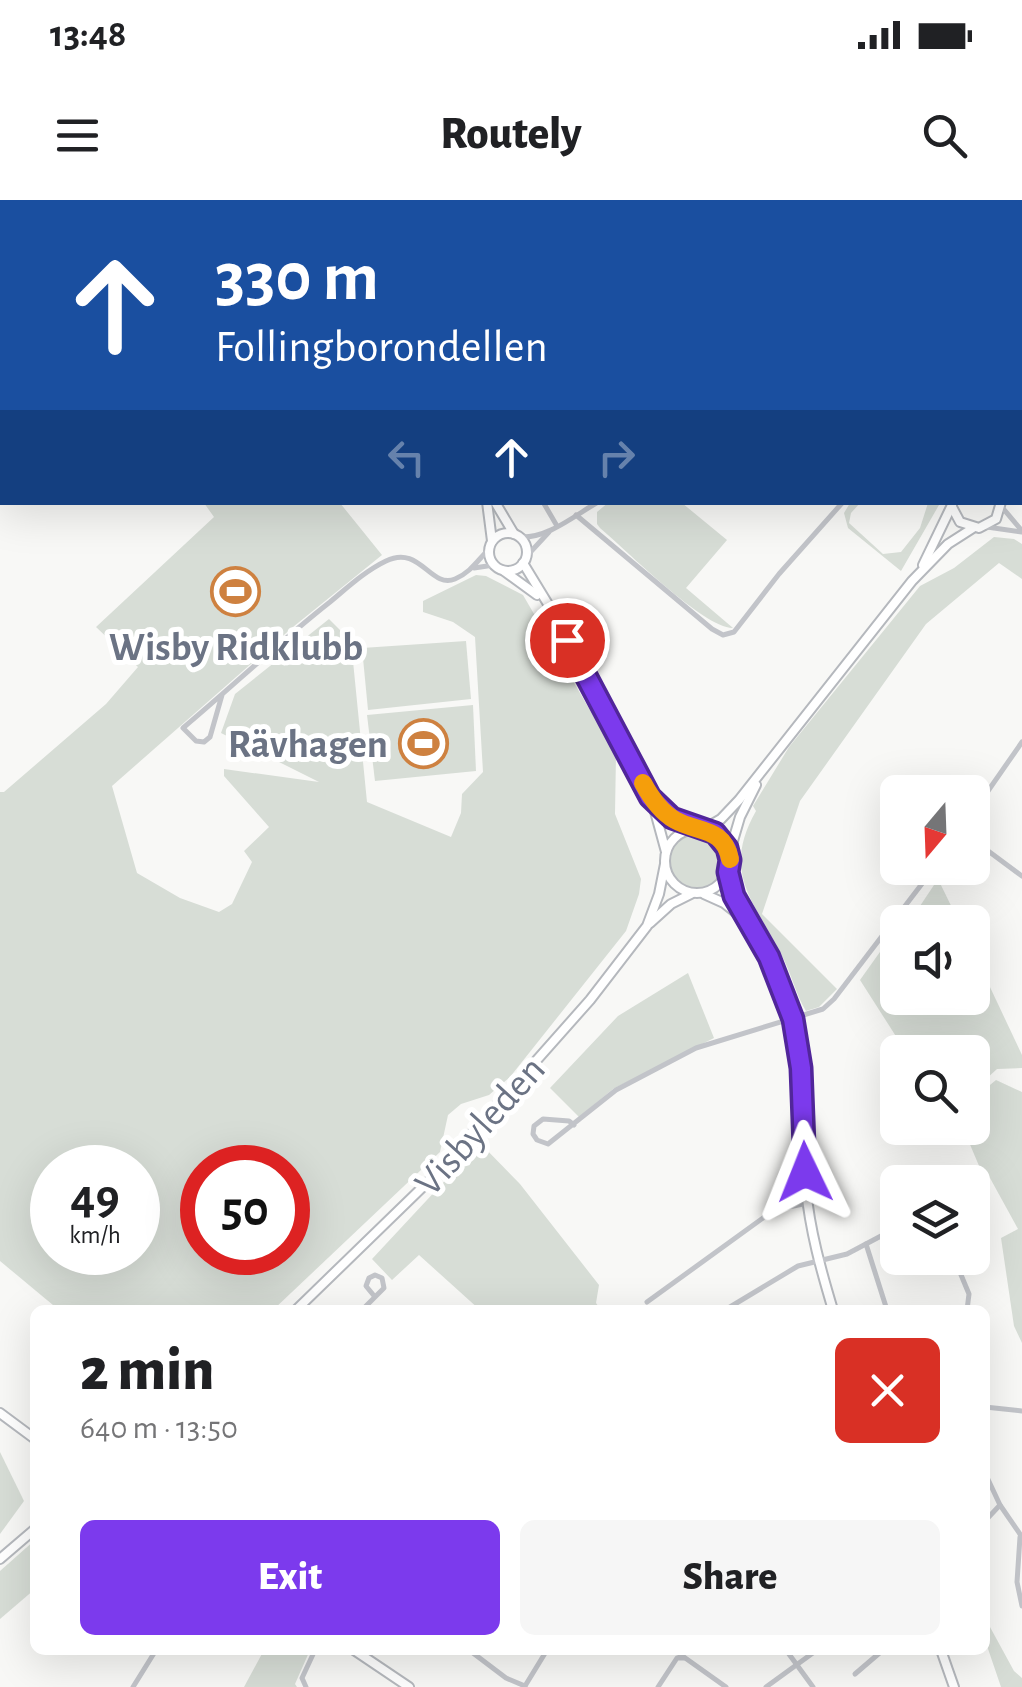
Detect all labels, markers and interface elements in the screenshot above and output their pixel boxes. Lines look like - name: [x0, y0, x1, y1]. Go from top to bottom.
- text: 13:48: [50, 16, 127, 54]
- icon: menu: [50, 108, 105, 163]
- icon: search: [917, 108, 972, 163]
- text: Routely: [440, 112, 582, 157]
- icon: ahead: [50, 240, 180, 370]
- text: 330 m: [215, 243, 379, 313]
- text: Follingborondellen: [215, 325, 548, 370]
- icon: left: [379, 430, 434, 485]
- icon: ahead: [484, 430, 539, 485]
- icon: right: [589, 430, 644, 485]
- sports icon: Wisby Ridklubb: [210, 565, 262, 617]
- pin: [525, 598, 610, 683]
- icon: arrive: [540, 613, 595, 668]
- place label: Wisby Ridklubb: [109, 628, 363, 668]
- sports icon: Rävhagen: [397, 717, 449, 769]
- place label: Rävhagen: [228, 725, 388, 765]
- north arrow: [880, 775, 990, 885]
- map controls: [880, 775, 990, 1275]
- button: sound: [880, 905, 990, 1015]
- button: search: [880, 1035, 990, 1145]
- street label: Visbyleden: [408, 1049, 553, 1204]
- position arrow: [753, 1120, 857, 1224]
- speed limit sign: 50: [180, 1145, 310, 1275]
- button: layers: [880, 1165, 990, 1275]
- text: 49: [70, 1173, 120, 1223]
- text: km/h: [69, 1223, 121, 1248]
- button: close: [835, 1338, 940, 1443]
- text: 2 min: [80, 1341, 214, 1401]
- text: 640 m · 13:50: [80, 1412, 238, 1444]
- button: Exit: [80, 1520, 500, 1635]
- button: Share: [520, 1520, 940, 1635]

